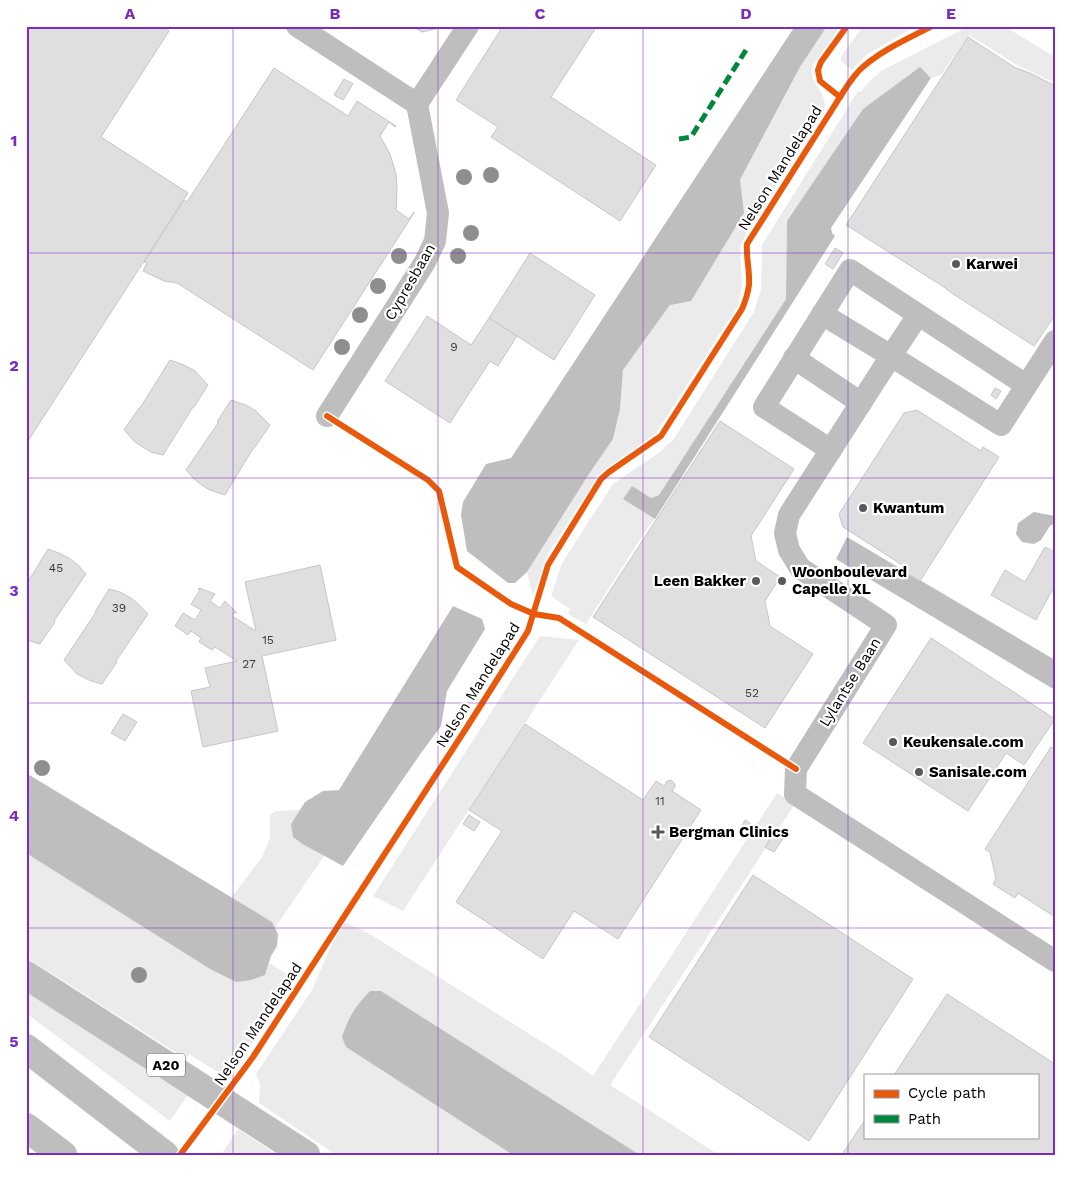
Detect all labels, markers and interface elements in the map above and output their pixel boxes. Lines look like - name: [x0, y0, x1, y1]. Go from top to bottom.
- text: A: [125, 4, 136, 23]
- text: B: [330, 4, 341, 23]
- text: C: [535, 4, 546, 23]
- text: D: [740, 4, 752, 23]
- text: E: [946, 4, 956, 23]
- street label: Nelson Mandelapad: [734, 102, 826, 234]
- text: 1: [11, 131, 17, 150]
- street label: Cypresbaan: [381, 240, 439, 324]
- place label: Karwei: [966, 255, 1018, 273]
- marker: Karwei: [950, 258, 962, 270]
- house number: 9: [450, 340, 458, 354]
- text: 2: [9, 356, 19, 375]
- place label: Kwantum: [873, 499, 944, 517]
- marker: Kwantum: [857, 502, 869, 514]
- house number: 45: [49, 561, 63, 575]
- place label: Woonboulevard Capelle XL: [792, 563, 907, 598]
- place label: Leen Bakker: [654, 572, 747, 590]
- marker: Leen Bakker: [750, 575, 762, 587]
- marker: Woonboulevard Capelle XL: [776, 575, 788, 587]
- text: 3: [9, 581, 19, 600]
- house number: 39: [112, 601, 126, 615]
- street label: Nelson Mandelapad: [432, 619, 524, 751]
- house number: 15: [262, 633, 274, 647]
- street label: Lylantse Baan: [815, 634, 885, 730]
- house number: 27: [242, 657, 256, 671]
- house number: 52: [745, 686, 759, 700]
- place label: Keukensale.com: [903, 733, 1024, 751]
- marker: Keukensale.com: [887, 736, 899, 748]
- place label: Sanisale.com: [929, 763, 1027, 781]
- marker: Sanisale.com: [913, 766, 925, 778]
- house number: 11: [655, 794, 665, 808]
- text: 4: [9, 806, 19, 825]
- place label: Bergman Clinics: [669, 823, 789, 841]
- marker: Bergman Clinics: [651, 825, 665, 839]
- street label: Nelson Mandelapad: [210, 959, 306, 1089]
- text: 5: [9, 1032, 19, 1051]
- road number: A20: [147, 1054, 185, 1076]
- legend: [864, 1074, 1038, 1138]
- text: Cycle path: [908, 1084, 986, 1102]
- text: Path: [908, 1110, 941, 1128]

